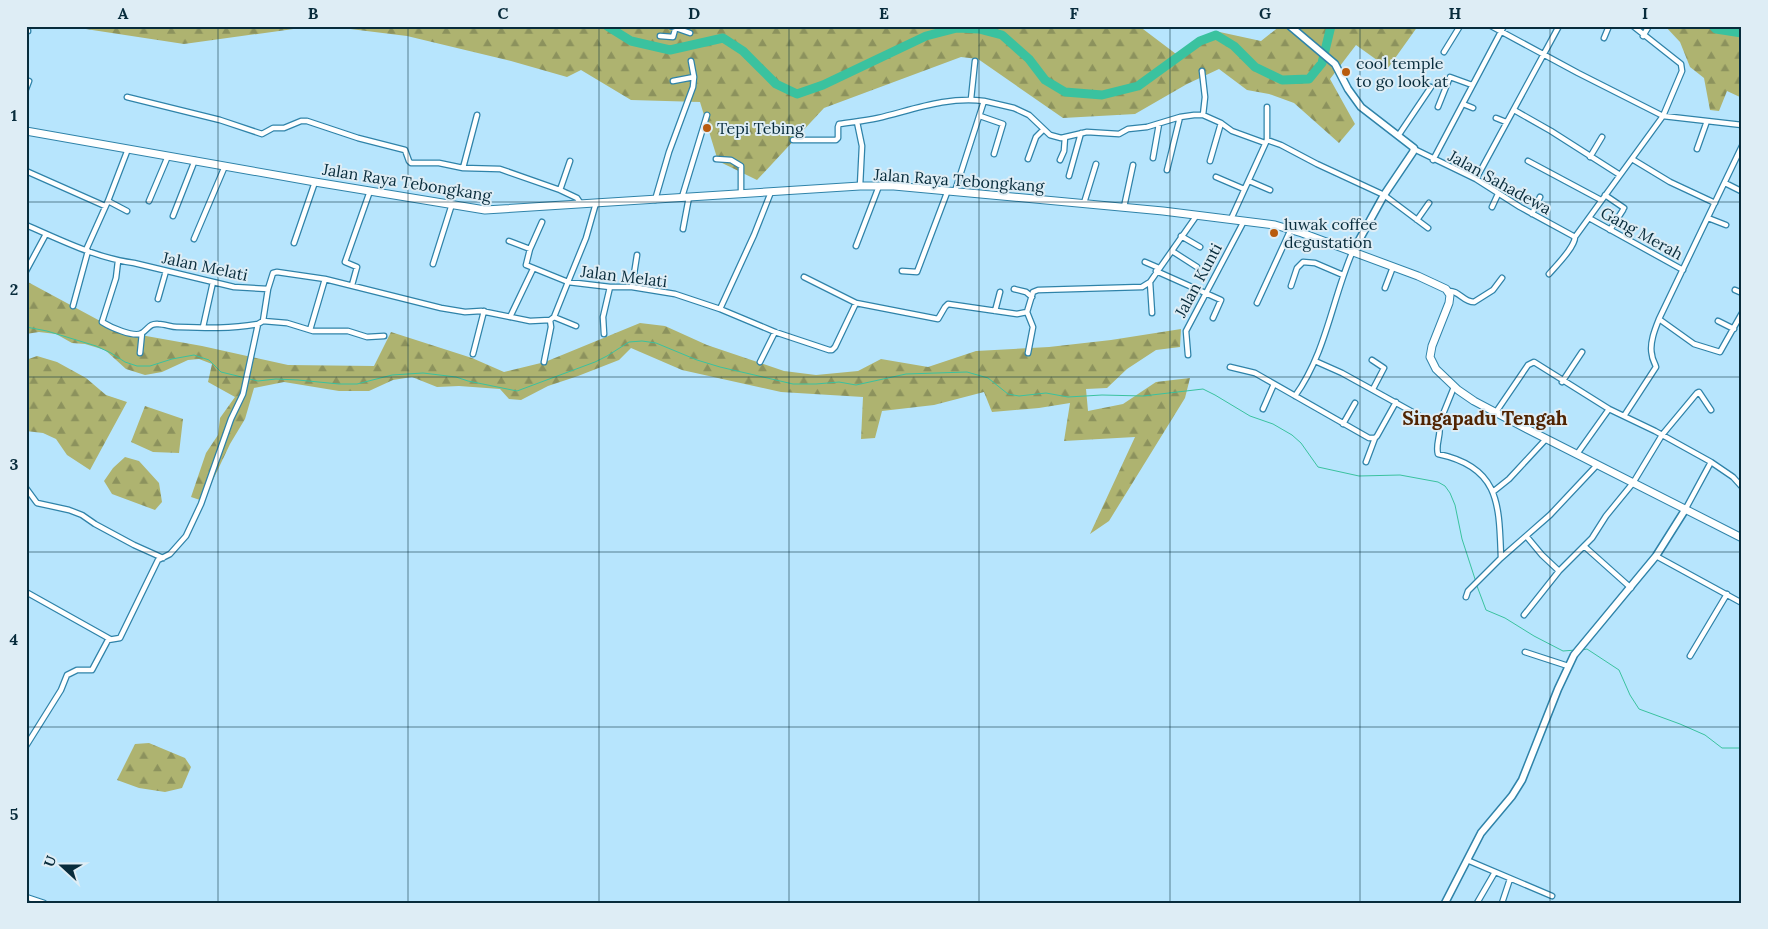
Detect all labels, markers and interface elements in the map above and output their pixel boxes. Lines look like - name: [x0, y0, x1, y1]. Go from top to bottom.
- text: A: [118, 3, 129, 23]
- text: B: [308, 3, 319, 23]
- text: C: [497, 3, 509, 23]
- text: D: [688, 3, 700, 23]
- text: E: [879, 3, 889, 23]
- text: F: [1069, 3, 1079, 23]
- text: G: [1259, 3, 1271, 23]
- text: H: [1449, 3, 1462, 23]
- text: I: [1642, 3, 1648, 23]
- place label: cool temple to go look at: [1356, 53, 1449, 91]
- marker: cool temple to go look at: [1340, 66, 1352, 78]
- text: 1: [11, 105, 17, 125]
- place label: Tepi Tebing: [717, 118, 805, 138]
- marker: Tepi Tebing: [701, 122, 713, 134]
- street label: Jalan Sahadewa: [1444, 145, 1555, 219]
- street label: Jalan Raya Tebongkang: [320, 159, 494, 205]
- street label: Jalan Raya Tebongkang: [872, 164, 1046, 196]
- street label: Gang Merah: [1597, 202, 1687, 264]
- place label: luwak coffee degustation: [1284, 214, 1378, 252]
- marker: luwak coffee degustation: [1268, 227, 1280, 239]
- street label: Jalan Kunti: [1170, 240, 1226, 321]
- street label: Jalan Melati: [159, 247, 250, 285]
- street label: Jalan Melati: [579, 261, 668, 291]
- text: 2: [10, 279, 18, 299]
- district label: Singapadu Tengah: [1402, 406, 1568, 430]
- text: 3: [10, 454, 19, 474]
- text: 4: [10, 629, 19, 649]
- text: 5: [10, 804, 19, 824]
- north arrow: [38, 842, 88, 892]
- text: U: [40, 853, 60, 870]

